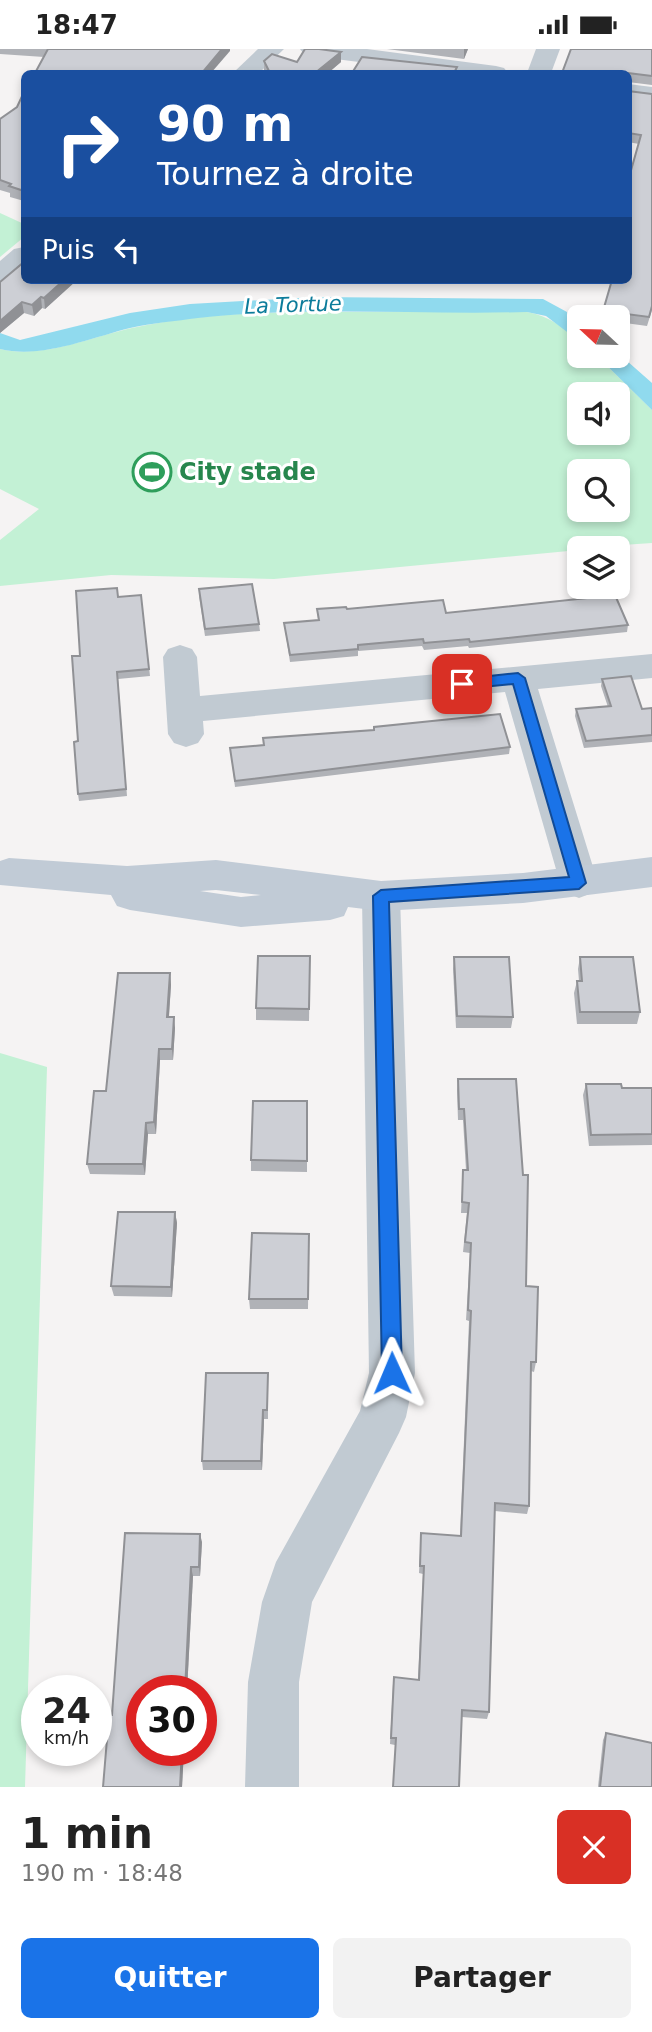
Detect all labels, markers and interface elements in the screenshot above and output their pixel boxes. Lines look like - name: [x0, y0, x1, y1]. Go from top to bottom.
- text: 18:47: [35, 10, 118, 40]
- text: 90 m: [157, 96, 293, 153]
- icon: right: [42, 98, 133, 189]
- text: Tournez à droite: [157, 155, 414, 193]
- icon: left: [108, 231, 146, 269]
- text: Puis: [42, 235, 94, 265]
- water label: La Tortue: [244, 291, 342, 319]
- north arrow: [567, 305, 630, 367]
- map controls: [567, 305, 630, 599]
- button: sound: [567, 382, 630, 445]
- sports icon: City stade: [131, 451, 173, 493]
- place label: City stade: [179, 458, 316, 486]
- button: search: [567, 459, 630, 522]
- button: layers: [567, 536, 630, 599]
- pin: [432, 654, 492, 714]
- icon: arrive: [443, 665, 481, 703]
- position arrow: [355, 1336, 429, 1410]
- speed limit sign: 30: [126, 1675, 217, 1766]
- text: 24: [42, 1691, 91, 1731]
- text: km/h: [44, 1727, 89, 1748]
- text: 1 min: [21, 1809, 153, 1858]
- button: close: [557, 1810, 631, 1884]
- text: 190 m · 18:48: [21, 1860, 183, 1886]
- button: Quitter: [21, 1938, 319, 2018]
- button: Partager: [333, 1938, 631, 2018]

